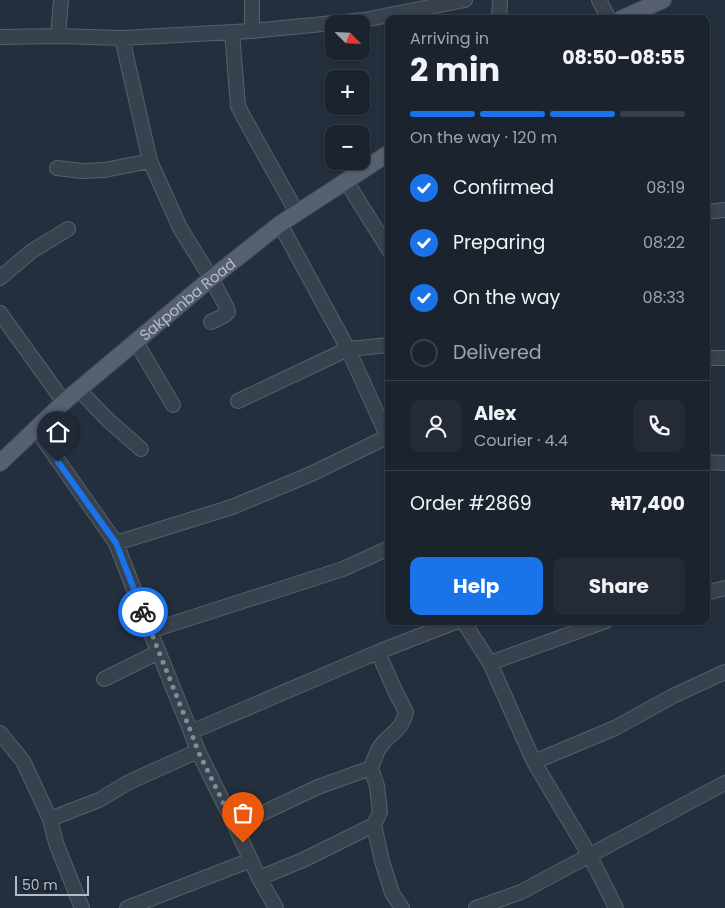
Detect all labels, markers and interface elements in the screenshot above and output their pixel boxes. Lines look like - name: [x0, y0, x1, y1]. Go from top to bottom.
- north arrow: [325, 15, 370, 60]
- map controls: [325, 15, 370, 170]
- text: Arriving in: [410, 27, 489, 50]
- text: 08:50–08:55: [562, 44, 685, 71]
- text: 2 min: [410, 47, 500, 92]
- button: +: [325, 70, 370, 115]
- button: −: [325, 125, 370, 170]
- text: On the way · 120 m: [410, 126, 557, 149]
- icon: check: [410, 174, 438, 202]
- text: Confirmed: [453, 174, 554, 201]
- text: 08:19: [646, 176, 685, 199]
- icon: check: [410, 229, 438, 257]
- text: Preparing: [453, 229, 545, 256]
- text: 08:22: [643, 231, 685, 254]
- street label: Sakponba Road: [134, 253, 240, 345]
- icon: check: [410, 284, 438, 312]
- text: On the way: [453, 284, 560, 311]
- text: 08:33: [643, 286, 685, 309]
- text: Delivered: [453, 339, 542, 366]
- button: person: [410, 400, 462, 452]
- text: Alex: [474, 400, 516, 427]
- button: phone: [633, 400, 685, 452]
- pin: [37, 411, 79, 462]
- icon: home: [44, 418, 72, 446]
- text: Courier · 4.4: [474, 429, 568, 452]
- text: Order #2869: [410, 490, 532, 517]
- text: ₦17,400: [611, 490, 685, 517]
- button: Help: [410, 557, 543, 615]
- button: Share: [553, 557, 685, 615]
- courier: [118, 587, 168, 637]
- icon: bike: [129, 598, 157, 626]
- pin: [222, 792, 264, 843]
- icon: bag: [229, 799, 257, 827]
- scale bar: [15, 873, 89, 896]
- text: 50 m: [22, 875, 58, 895]

